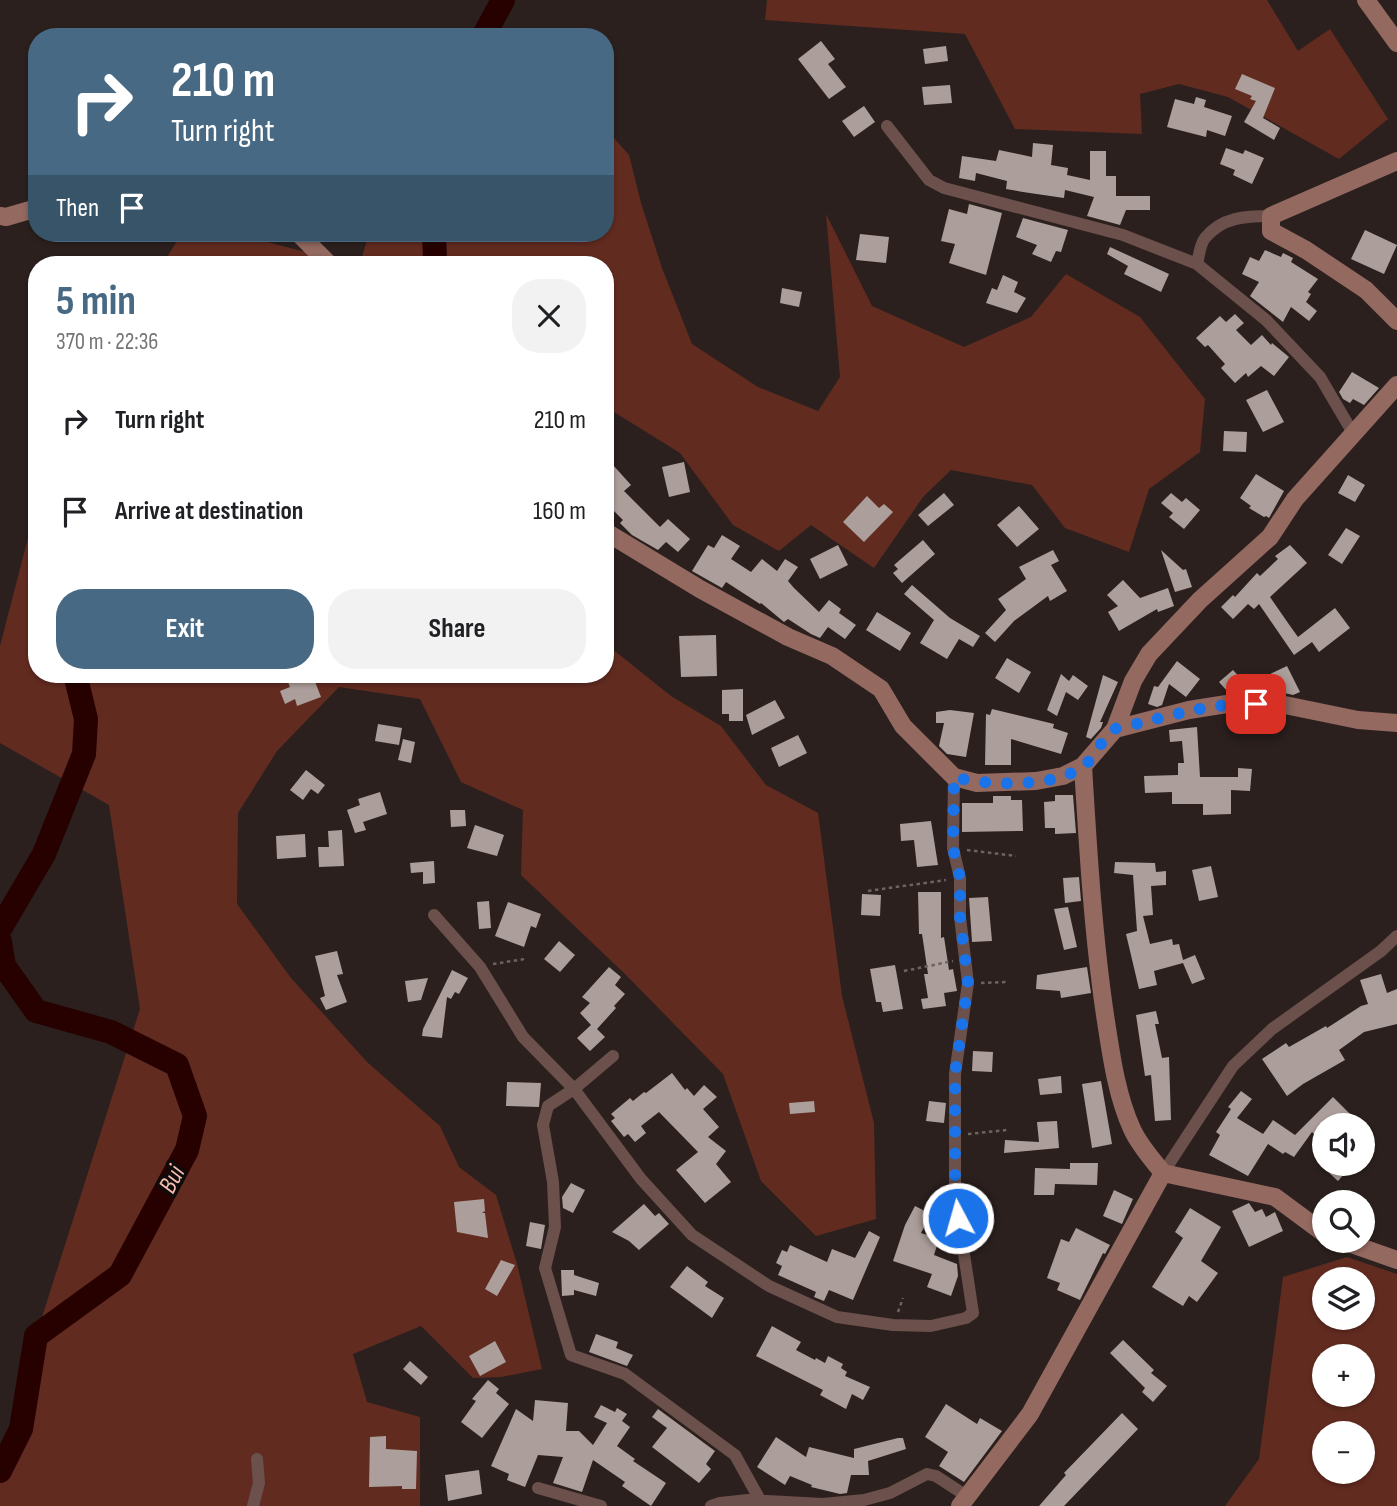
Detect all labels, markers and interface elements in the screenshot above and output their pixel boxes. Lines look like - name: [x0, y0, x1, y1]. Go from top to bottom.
- text: 210 m: [171, 52, 275, 111]
- icon: right: [56, 56, 147, 147]
- text: Turn right: [171, 112, 275, 151]
- icon: arrive: [113, 189, 151, 227]
- text: Then: [56, 193, 99, 224]
- text: 5 min: [56, 276, 136, 327]
- button: close: [512, 279, 586, 353]
- text: 370 m · 22:36: [56, 328, 158, 356]
- icon: right: [56, 402, 94, 440]
- text: Turn right: [115, 405, 204, 436]
- text: 210 m: [534, 405, 586, 436]
- icon: arrive: [56, 493, 94, 531]
- text: Arrive at destination: [115, 496, 303, 527]
- text: 160 m: [533, 496, 586, 527]
- button: Exit: [56, 589, 314, 669]
- button: Share: [328, 589, 586, 669]
- pin: [1226, 674, 1286, 734]
- icon: arrive: [1237, 685, 1275, 723]
- map controls: [1312, 1113, 1375, 1484]
- button: sound: [1312, 1113, 1375, 1176]
- water label: Bui: [152, 1160, 193, 1199]
- position arrow: [921, 1181, 995, 1255]
- button: search: [1312, 1190, 1375, 1253]
- button: layers: [1312, 1267, 1375, 1330]
- button: +: [1312, 1344, 1375, 1407]
- button: −: [1312, 1421, 1375, 1484]

